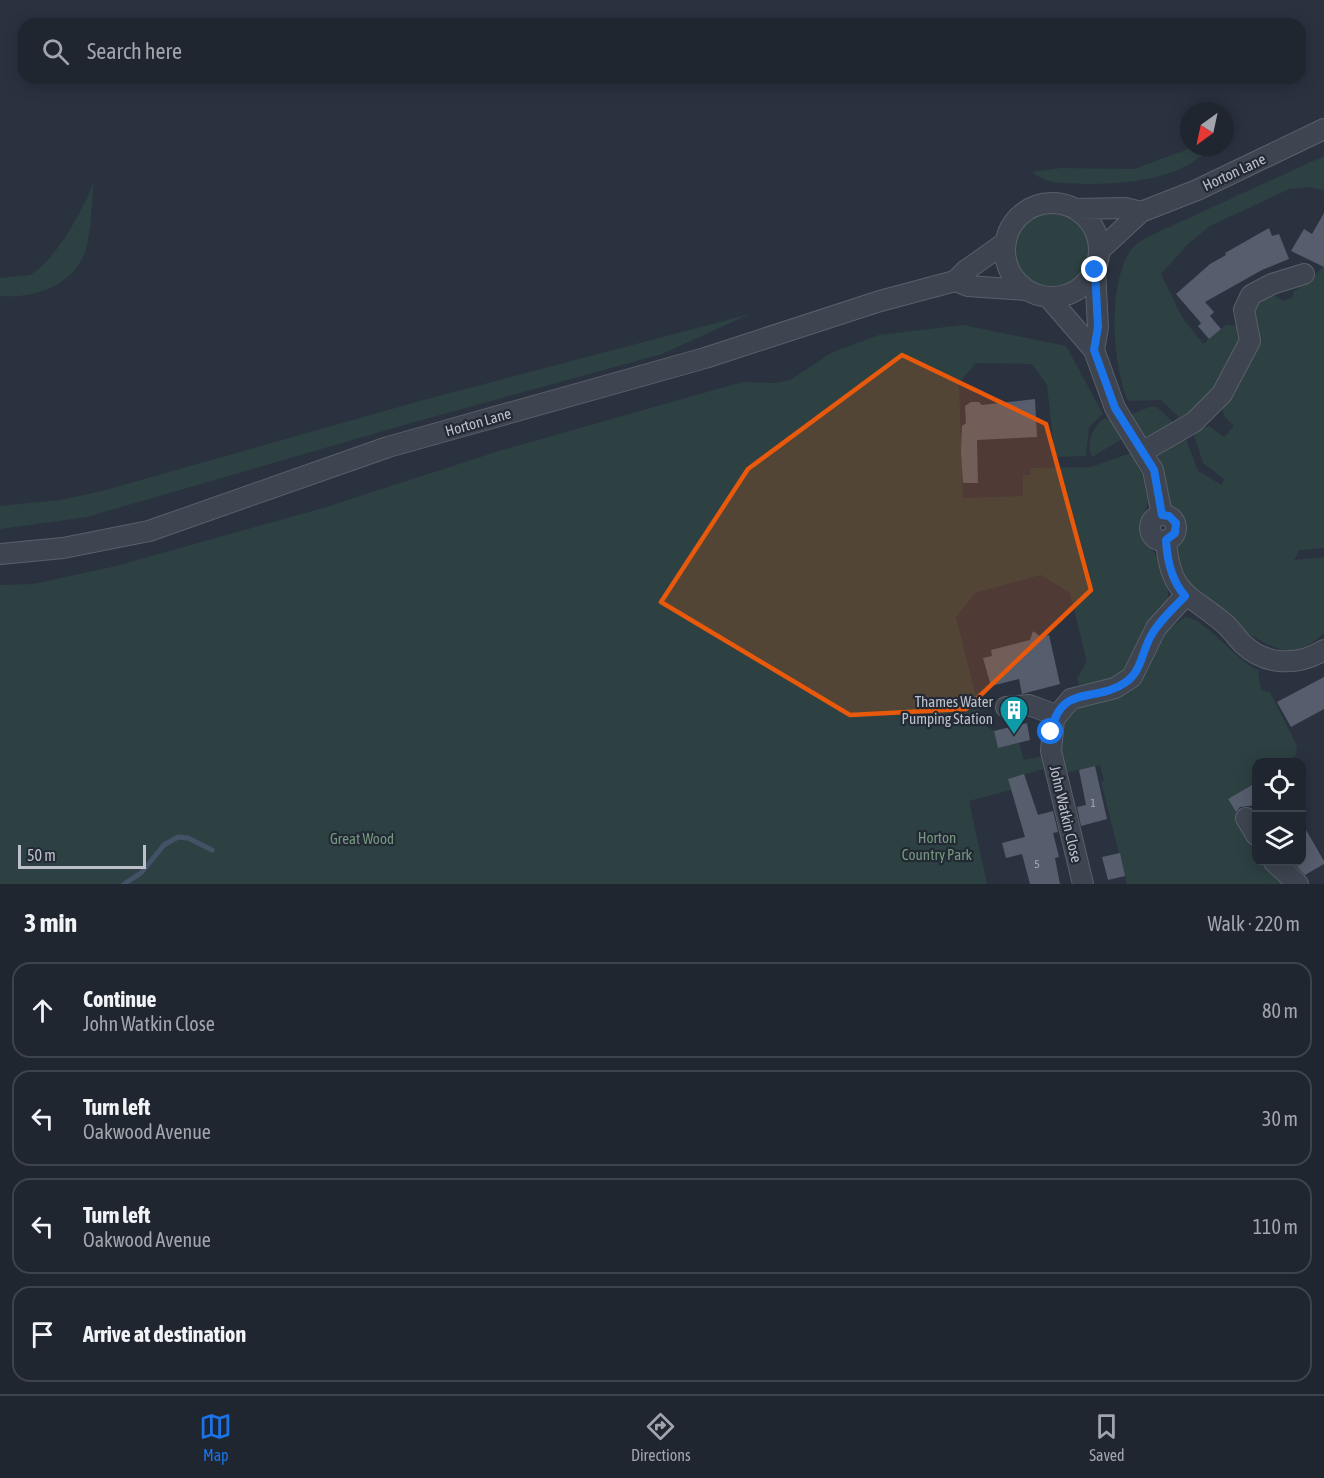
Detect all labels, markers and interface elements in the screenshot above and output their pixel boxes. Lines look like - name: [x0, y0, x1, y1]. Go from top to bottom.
- search box: [18, 18, 1306, 84]
- icon: search: [39, 35, 72, 68]
- text: Search here: [87, 38, 182, 64]
- north arrow: [1180, 102, 1234, 156]
- street label: Horton Lane: [1200, 150, 1268, 194]
- route end: [1081, 256, 1107, 282]
- street label: Horton Lane: [443, 404, 513, 439]
- place label: Thames Water Pumping Station: [902, 693, 994, 727]
- building icon: Thames Water Pumping Station: [998, 694, 1030, 736]
- route start: [1037, 718, 1063, 744]
- map controls: [1252, 758, 1306, 866]
- button: locate: [1252, 758, 1306, 812]
- street label: John Watkin Close: [1047, 764, 1085, 864]
- house number: 1: [1090, 796, 1096, 810]
- button: layers: [1252, 812, 1306, 866]
- park label: Horton Country Park: [902, 829, 973, 863]
- park label: Great Wood: [330, 830, 394, 847]
- scale bar: [18, 842, 146, 870]
- text: 50 m: [27, 846, 56, 864]
- house number: 5: [1034, 857, 1040, 871]
- text: 3 min: [24, 908, 77, 938]
- text: Walk · 220 m: [1208, 912, 1300, 935]
- text: Continue: [83, 986, 157, 1012]
- icon: ahead: [26, 994, 59, 1027]
- text: 80 m: [1262, 999, 1298, 1022]
- text: John Watkin Close: [83, 1012, 215, 1035]
- text: Turn left: [83, 1094, 150, 1120]
- icon: left: [26, 1102, 59, 1135]
- text: 30 m: [1262, 1107, 1298, 1130]
- text: Oakwood Avenue: [83, 1120, 211, 1143]
- text: Turn left: [83, 1202, 150, 1228]
- icon: left: [26, 1210, 59, 1243]
- text: 110 m: [1253, 1215, 1298, 1238]
- text: Oakwood Avenue: [83, 1228, 211, 1251]
- icon: arrive: [26, 1318, 59, 1351]
- text: Arrive at destination: [83, 1321, 246, 1347]
- tab: Map: [199, 1410, 232, 1464]
- tab: Directions: [631, 1410, 691, 1464]
- tab: Saved: [1089, 1410, 1125, 1464]

